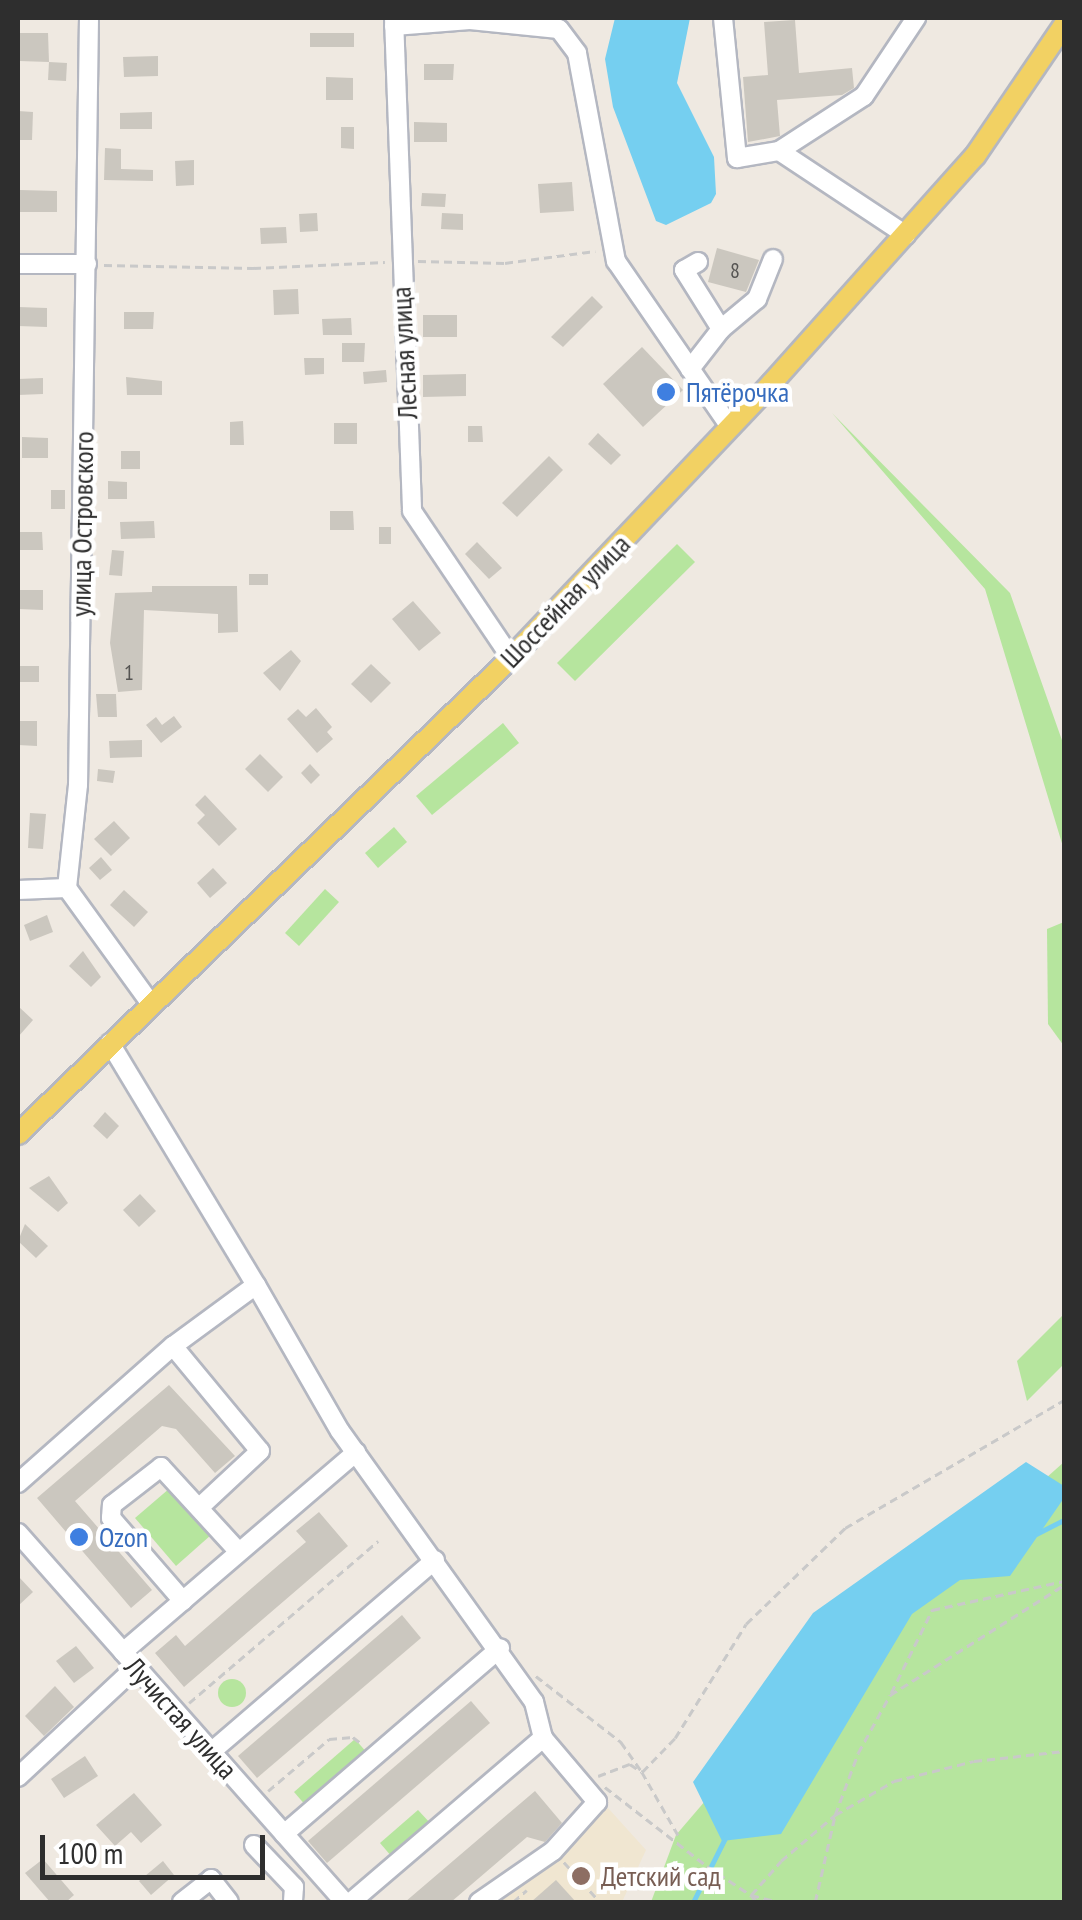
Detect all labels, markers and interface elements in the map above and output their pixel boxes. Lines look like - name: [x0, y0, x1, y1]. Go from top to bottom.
- house number: 8: [730, 258, 740, 284]
- street label: Лесная улица: [384, 286, 424, 420]
- place label: Пятёрочка: [686, 375, 789, 409]
- marker: Пятёрочка: [655, 381, 677, 403]
- street label: улица Островского: [64, 431, 100, 617]
- street label: Шоссейная улица: [493, 527, 637, 675]
- house number: 1: [124, 660, 134, 686]
- place label: Ozon: [99, 1520, 148, 1554]
- marker: Ozon: [68, 1526, 90, 1548]
- street label: Лучистая улица: [118, 1650, 244, 1786]
- scale bar: [45, 1815, 270, 1877]
- text: 100 m: [57, 1833, 123, 1872]
- place label: Детский сад: [601, 1859, 721, 1893]
- marker: Детский сад: [570, 1865, 592, 1887]

